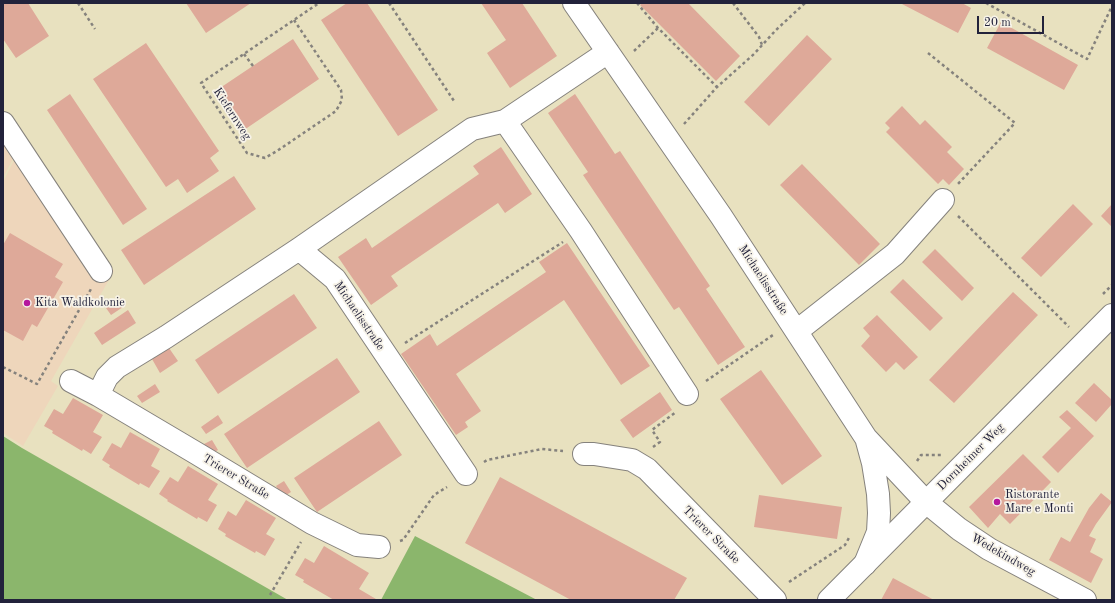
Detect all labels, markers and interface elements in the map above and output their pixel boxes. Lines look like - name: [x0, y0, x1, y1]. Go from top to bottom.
- scale bar: [979, 8, 1046, 34]
- text: 20 m: [984, 17, 1011, 29]
- street label: Kiefernweg: [210, 85, 254, 143]
- street label: Michaelisstraße: [735, 242, 791, 318]
- street label: Michaelisstraße: [331, 279, 387, 353]
- place label: Kita Waldkolonie: [35, 296, 125, 310]
- marker: Kita Waldkolonie: [22, 298, 32, 308]
- street label: Dornheimer Weg: [934, 420, 1008, 494]
- street label: Trierer Straße: [200, 451, 272, 503]
- place label: Ristorante Mare e Monti: [1005, 488, 1074, 516]
- marker: Ristorante Mare e Monti: [992, 497, 1002, 507]
- street label: Trierer Straße: [679, 503, 743, 567]
- street label: Wedekindweg: [968, 531, 1038, 579]

